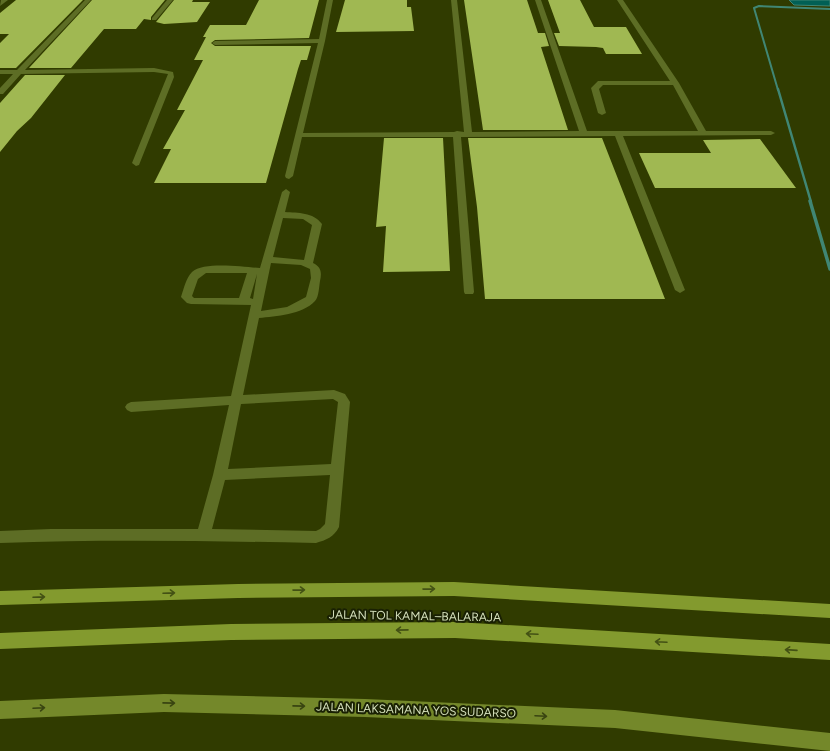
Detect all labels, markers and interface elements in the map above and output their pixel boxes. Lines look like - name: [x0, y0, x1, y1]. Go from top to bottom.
- one-way arrow: [422, 585, 435, 593]
- one-way arrow: [292, 586, 305, 594]
- one-way arrow: [162, 589, 175, 597]
- one-way arrow: [32, 593, 45, 601]
- street label: JALAN TOL KAMAL–BALARAJA: [329, 607, 501, 625]
- one-way arrow: [396, 626, 409, 634]
- one-way arrow: [526, 631, 539, 638]
- one-way arrow: [655, 638, 668, 645]
- one-way arrow: [785, 646, 798, 653]
- one-way arrow: [162, 699, 175, 707]
- street label: JALAN LAKSAMANA YOS SUDARSO: [316, 700, 516, 720]
- one-way arrow: [292, 702, 305, 710]
- one-way arrow: [32, 705, 45, 712]
- one-way arrow: [534, 712, 547, 719]

